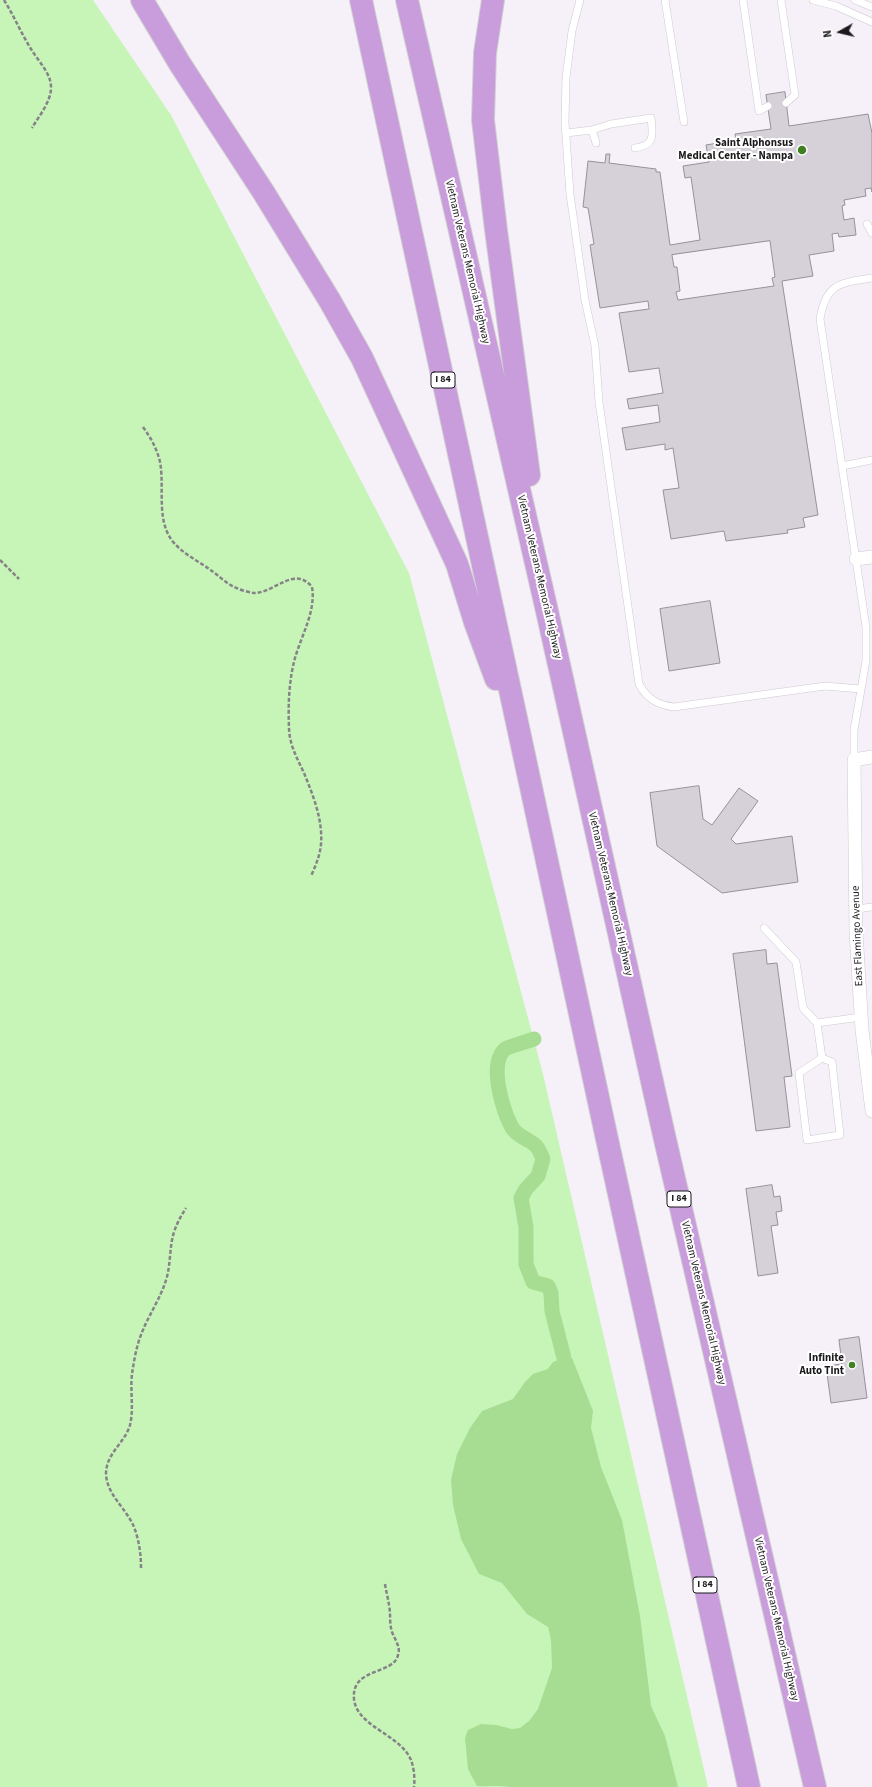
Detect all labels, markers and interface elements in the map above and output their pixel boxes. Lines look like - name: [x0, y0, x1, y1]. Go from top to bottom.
- north arrow: [820, 12, 860, 52]
- text: N: [820, 29, 836, 38]
- place label: Saint Alphonsus Medical Center - Nampa: [678, 137, 793, 163]
- marker: Saint Alphonsus Medical Center - Nampa: [796, 144, 808, 156]
- street label: Vietnam Veterans Memorial Highway: [442, 179, 492, 345]
- road number: I 84: [431, 372, 455, 388]
- street label: Vietnam Veterans Memorial Highway: [514, 494, 564, 660]
- street label: Vietnam Veterans Memorial Highway: [585, 811, 635, 977]
- street label: East Flamingo Avenue: [850, 885, 866, 987]
- road number: I 84: [667, 1191, 691, 1207]
- street label: Vietnam Veterans Memorial Highway: [678, 1220, 728, 1386]
- place label: Infinite Auto Tint: [799, 1352, 844, 1378]
- marker: Infinite Auto Tint: [847, 1360, 857, 1370]
- street label: Vietnam Veterans Memorial Highway: [751, 1536, 801, 1702]
- road number: I 84: [693, 1577, 717, 1593]

